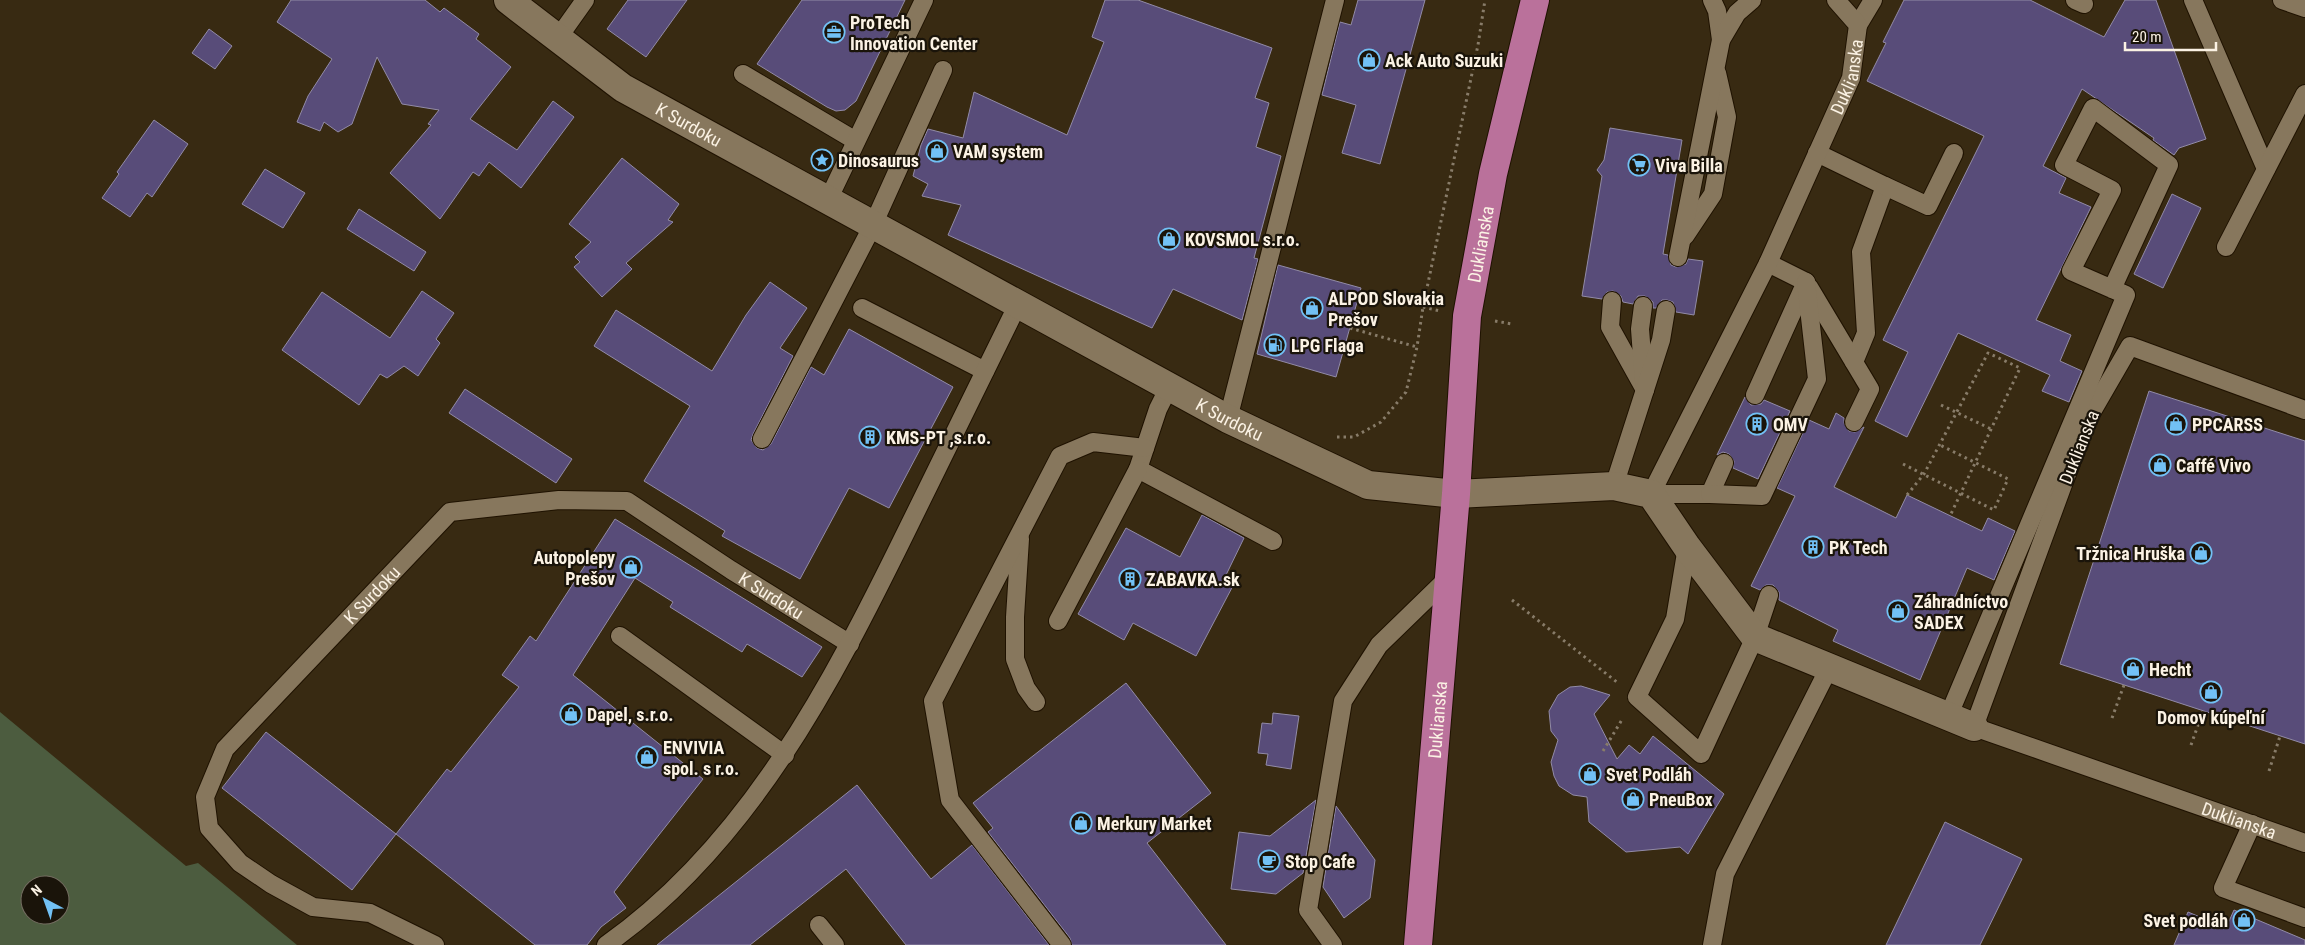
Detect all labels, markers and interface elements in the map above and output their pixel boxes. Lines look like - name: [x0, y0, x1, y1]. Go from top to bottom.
- place label: ProTech Innovation Center: [850, 12, 978, 54]
- office icon: ProTech Innovation Center: [822, 20, 846, 44]
- scale bar: [2125, 20, 2216, 52]
- text: 20 m: [2132, 28, 2162, 46]
- street label: Duklianska: [1826, 38, 1867, 117]
- shop icon: Ack Auto Suzuki: [1357, 48, 1381, 72]
- place label: Ack Auto Suzuki: [1385, 50, 1503, 71]
- street label: K Surdoku: [652, 98, 726, 151]
- shop icon: VAM system: [925, 139, 949, 163]
- place label: VAM system: [953, 141, 1043, 162]
- place icon: Dinosaurus: [810, 148, 834, 172]
- place label: Dinosaurus: [838, 150, 919, 171]
- supermarket icon: Viva Billa: [1627, 153, 1651, 177]
- place label: Viva Billa: [1655, 155, 1723, 176]
- street label: Duklianska: [1463, 204, 1497, 284]
- shop icon: KOVSMOL s.r.o.: [1157, 227, 1181, 251]
- place label: KOVSMOL s.r.o.: [1185, 229, 1300, 250]
- place label: ALPOD Slovakia Prešov: [1328, 288, 1444, 330]
- shop icon: ALPOD Slovakia Prešov: [1300, 296, 1324, 320]
- fuel station icon: LPG Flaga: [1263, 333, 1287, 357]
- place label: LPG Flaga: [1291, 335, 1364, 356]
- street label: K Surdoku: [1193, 393, 1267, 445]
- street label: Duklianska: [2055, 407, 2103, 487]
- building icon: OMV: [1745, 412, 1769, 436]
- shop icon: PPCARSS: [2164, 412, 2188, 436]
- place label: OMV: [1773, 414, 1809, 435]
- place label: PPCARSS: [2192, 414, 2263, 435]
- building icon: KMS-PT ,s.r.o.: [858, 425, 882, 449]
- place label: KMS-PT ,s.r.o.: [886, 427, 991, 448]
- shop icon: Caffé Vivo: [2148, 453, 2172, 477]
- place label: Caffé Vivo: [2176, 455, 2251, 476]
- building icon: PK Tech: [1801, 535, 1825, 559]
- place label: PK Tech: [1829, 537, 1888, 558]
- shop icon: Tržnica Hruška: [2189, 541, 2213, 565]
- place label: Tržnica Hruška: [2076, 543, 2185, 564]
- place label: Autopolepy Prešov: [533, 547, 615, 589]
- shop icon: Autopolepy Prešov: [619, 555, 643, 579]
- street label: K Surdoku: [339, 561, 404, 628]
- street label: K Surdoku: [735, 567, 808, 623]
- building icon: ZABAVKA.sk: [1118, 567, 1142, 591]
- place label: ZABAVKA.sk: [1146, 569, 1240, 590]
- place label: Záhradníctvo SADEX: [1914, 591, 2008, 633]
- shop icon: Záhradníctvo SADEX: [1886, 599, 1910, 623]
- shop icon: Hecht: [2121, 657, 2145, 681]
- place label: Hecht: [2149, 659, 2192, 680]
- street label: Duklianska: [1423, 680, 1451, 759]
- shop icon: Domov kúpeľní: [2199, 680, 2223, 704]
- shop icon: Dapel, s.r.o.: [559, 702, 583, 726]
- place label: Dapel, s.r.o.: [587, 704, 674, 725]
- place label: Domov kúpeľní: [2157, 707, 2266, 728]
- place label: ENVIVIA spol. s r.o.: [663, 737, 739, 779]
- shop icon: ENVIVIA spol. s r.o.: [635, 745, 659, 769]
- shop icon: Svet Podláh: [1578, 762, 1602, 786]
- place label: Svet Podláh: [1606, 764, 1692, 785]
- shop icon: PneuBox: [1621, 787, 1645, 811]
- place label: PneuBox: [1649, 789, 1713, 810]
- street label: Duklianska: [2199, 797, 2279, 843]
- shop icon: Merkury Market: [1069, 811, 1093, 835]
- place label: Merkury Market: [1097, 813, 1212, 834]
- cafe icon: Stop Cafe: [1257, 849, 1281, 873]
- place label: Stop Cafe: [1285, 851, 1355, 872]
- north arrow: [20, 875, 70, 925]
- text: N: [28, 881, 45, 899]
- shop icon: Svet podláh: [2232, 908, 2256, 932]
- place label: Svet podláh: [2143, 910, 2228, 931]

